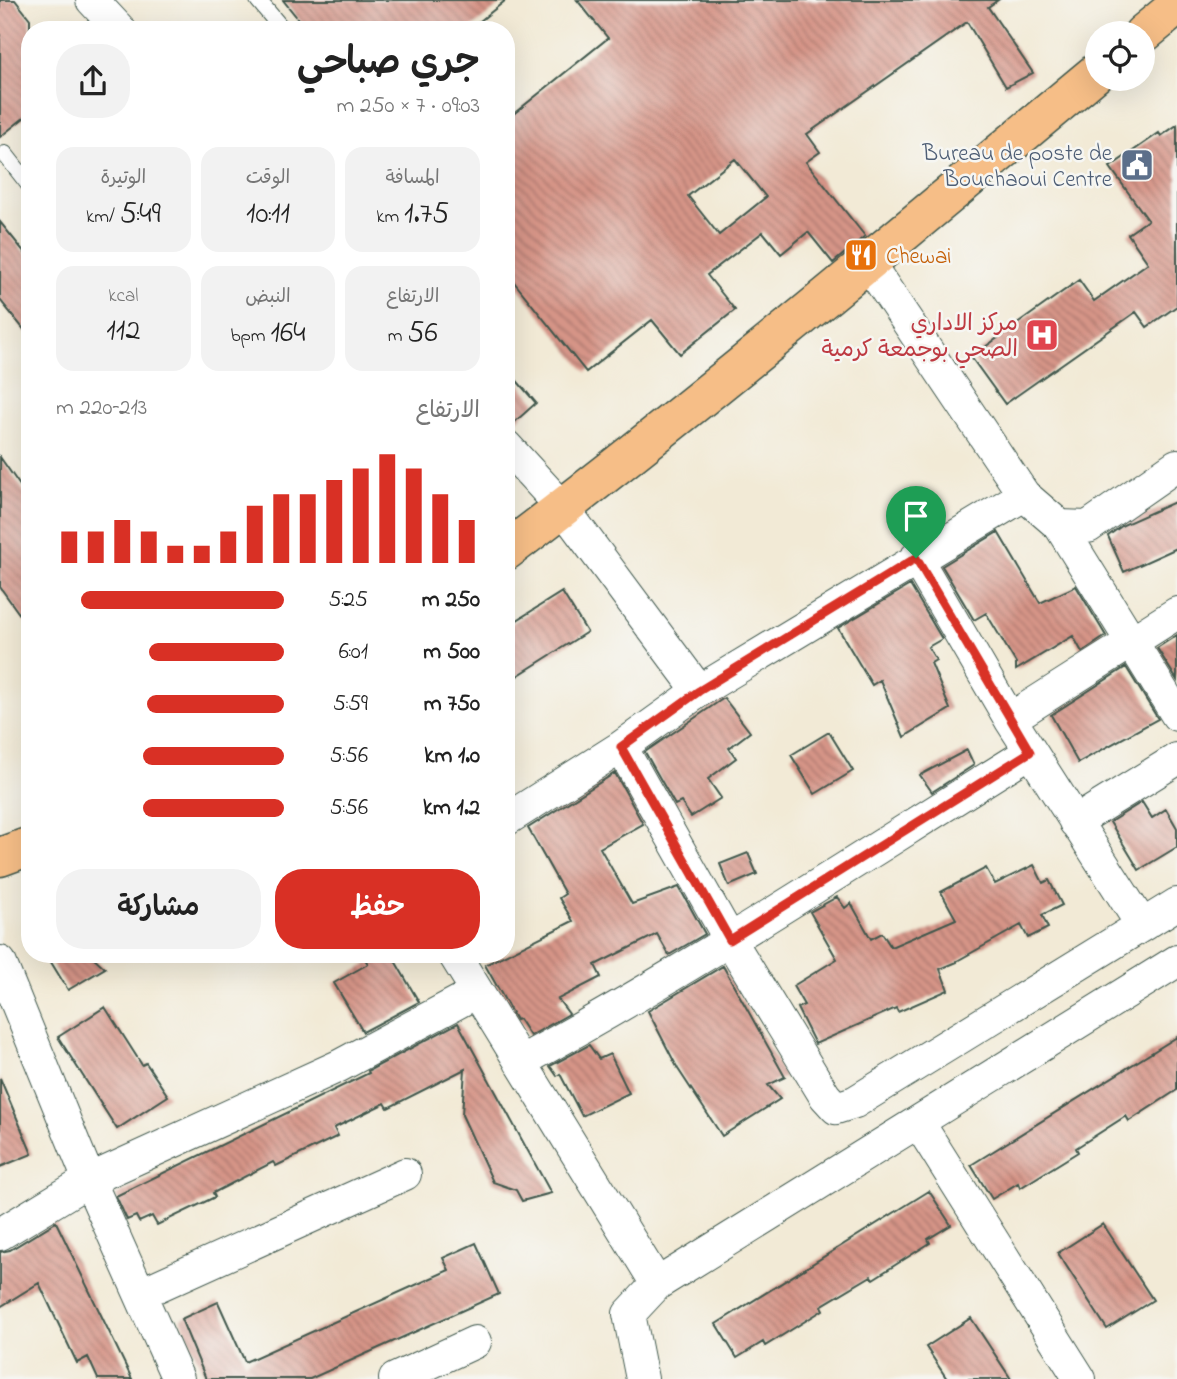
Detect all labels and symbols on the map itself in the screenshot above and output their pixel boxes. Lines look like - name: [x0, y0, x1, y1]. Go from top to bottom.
- place label: Bureau de poste de Bouchaoui Centre: [922, 138, 1113, 197]
- public building icon: Bureau de poste de Bouchaoui Centre: [1118, 146, 1156, 184]
- restaurant icon: Chewai: [842, 236, 880, 274]
- place label: Chewai: [886, 241, 952, 274]
- place label: مركز الاداري الصحي بوجمعة كرمية: [821, 308, 1018, 369]
- hospital icon: مركز الاداري الصحي بوجمعة كرمية: [1023, 316, 1061, 354]
- pin: [886, 486, 946, 558]

